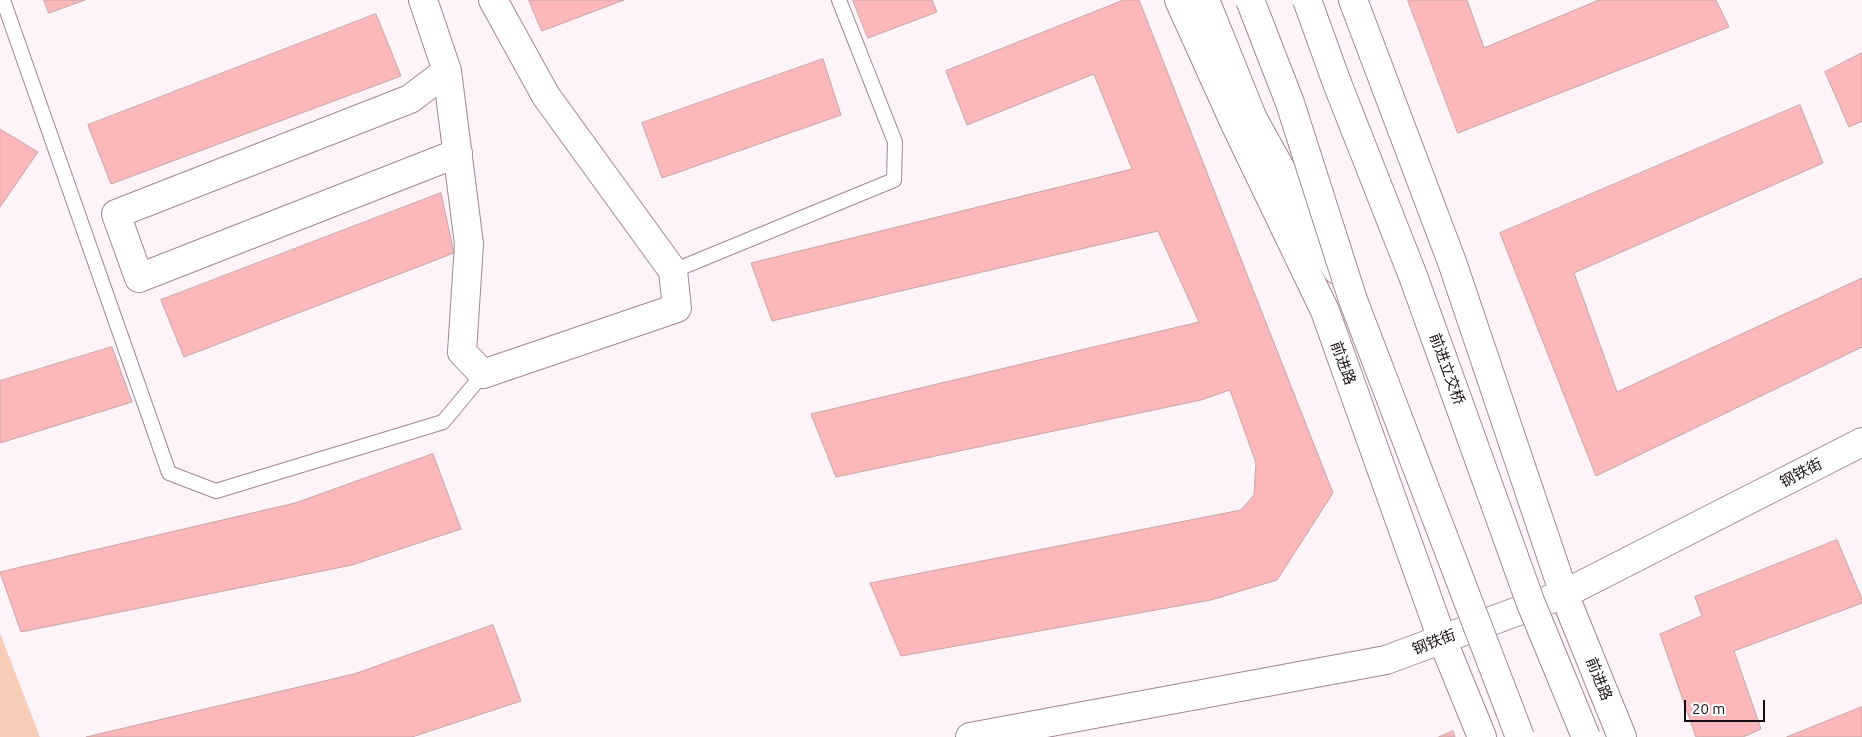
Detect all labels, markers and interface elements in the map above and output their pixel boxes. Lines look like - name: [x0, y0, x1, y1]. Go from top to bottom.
- street label: 前进立交桥: [1426, 331, 1468, 407]
- street label: 前进路: [1327, 339, 1359, 387]
- street label: 钢铁街: [1777, 455, 1825, 491]
- street label: 钢铁街: [1410, 626, 1458, 658]
- street label: 前进路: [1582, 655, 1616, 703]
- scale bar: [1687, 690, 1768, 722]
- text: 20 m: [1692, 700, 1725, 717]

